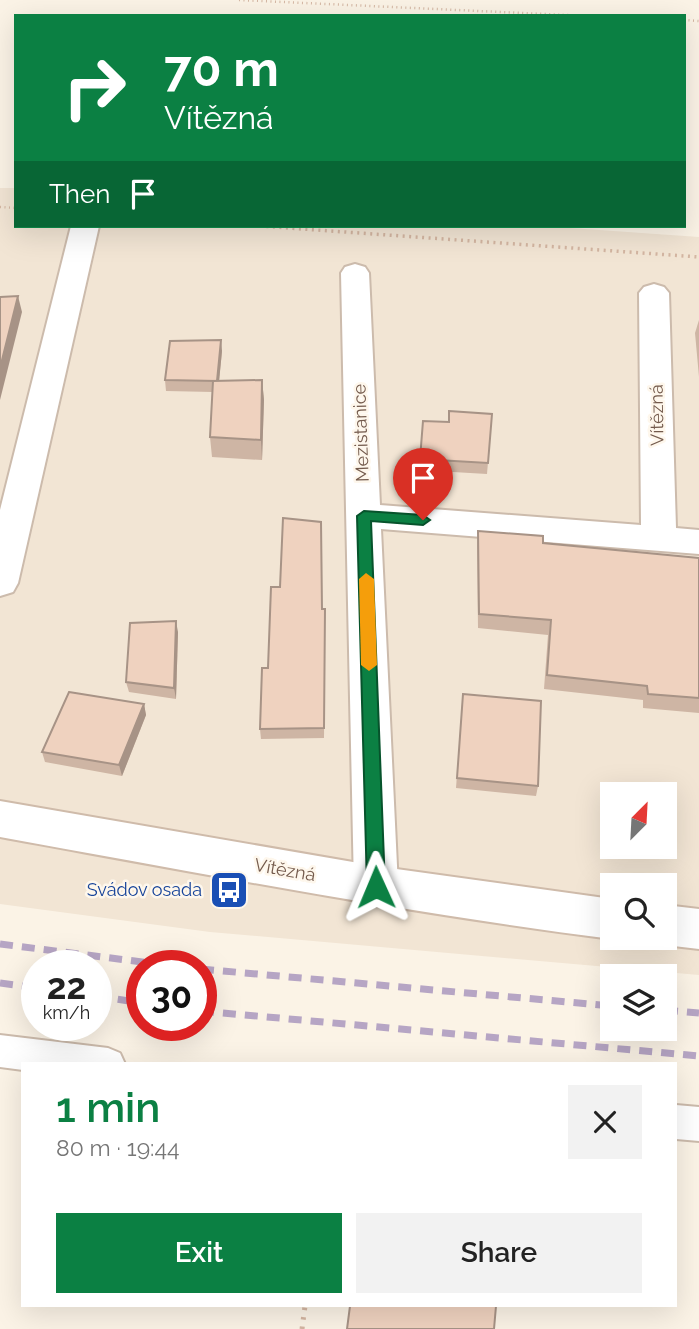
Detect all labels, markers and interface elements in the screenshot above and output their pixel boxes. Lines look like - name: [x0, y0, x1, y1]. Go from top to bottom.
- text: 70 m: [164, 40, 279, 97]
- icon: right: [49, 42, 140, 133]
- text: Vítězná: [164, 99, 274, 136]
- icon: arrive: [124, 175, 162, 213]
- text: Then: [49, 179, 110, 209]
- street label: Mezistanice: [348, 383, 373, 482]
- street label: Vítězná: [645, 384, 668, 446]
- pin: [393, 448, 453, 520]
- icon: arrive: [404, 459, 442, 497]
- north arrow: [600, 782, 677, 859]
- map controls: [600, 782, 677, 1041]
- position arrow: [339, 850, 413, 924]
- street label: Vítězná: [253, 854, 317, 885]
- bus stop icon: Svádov osada: [208, 869, 250, 911]
- button: search: [600, 873, 677, 950]
- place label: Svádov osada: [87, 879, 202, 900]
- speed limit sign: 30: [126, 950, 217, 1041]
- button: layers: [600, 964, 677, 1041]
- text: 22: [47, 966, 86, 1007]
- text: km/h: [43, 1002, 90, 1023]
- text: 1 min: [56, 1083, 160, 1132]
- button: close: [568, 1085, 642, 1159]
- text: 80 m · 19:44: [56, 1134, 180, 1161]
- button: Exit: [56, 1213, 342, 1293]
- button: Share: [356, 1213, 642, 1293]

